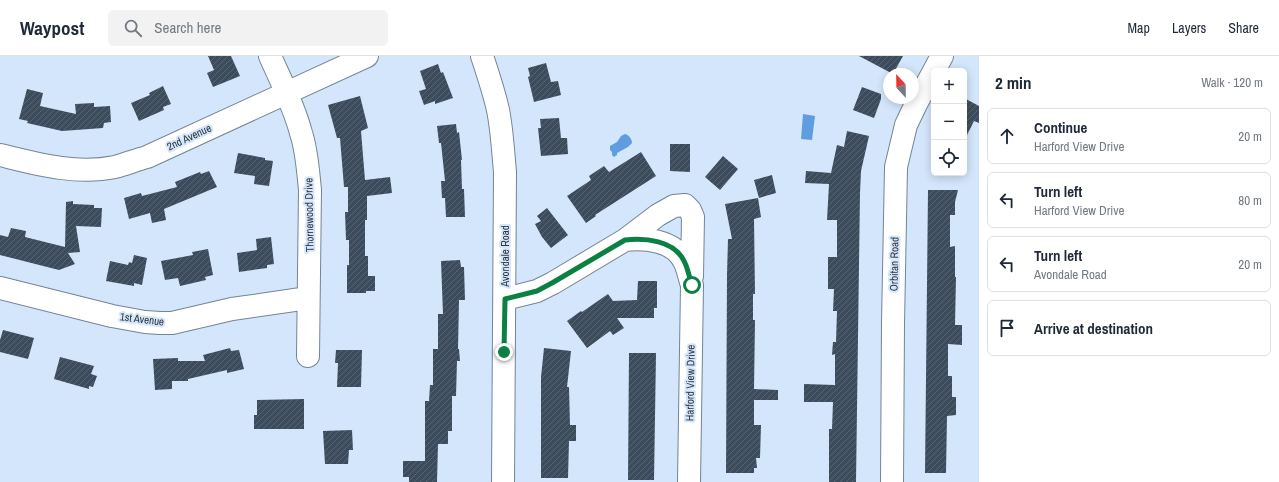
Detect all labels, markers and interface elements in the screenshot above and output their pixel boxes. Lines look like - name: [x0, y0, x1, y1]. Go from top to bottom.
- search box: [108, 10, 388, 46]
- text: Waypost: [20, 15, 84, 41]
- icon: search: [122, 17, 144, 39]
- text: Search here: [154, 17, 221, 38]
- text: Map: [1128, 19, 1150, 37]
- text: Layers: [1172, 19, 1206, 37]
- text: Share: [1228, 19, 1259, 37]
- north arrow: [883, 68, 919, 104]
- map controls: [931, 68, 967, 176]
- button: +: [931, 68, 967, 104]
- text: 2 min: [995, 71, 1031, 94]
- text: Walk · 120 m: [1201, 74, 1263, 91]
- button: −: [931, 104, 967, 140]
- text: Continue: [1034, 117, 1087, 138]
- street label: 2nd Avenue: [165, 121, 213, 153]
- icon: ahead: [996, 125, 1018, 147]
- text: 20 m: [1238, 128, 1262, 145]
- text: Harford View Drive: [1034, 138, 1124, 155]
- button: locate: [931, 140, 967, 176]
- street label: Thornewood Drive: [301, 178, 317, 252]
- text: Turn left: [1034, 181, 1082, 202]
- icon: left: [996, 189, 1018, 211]
- text: 80 m: [1238, 192, 1262, 209]
- text: Harford View Drive: [1034, 202, 1124, 219]
- street label: Avondale Road: [498, 225, 512, 288]
- street label: Orbitan Road: [887, 237, 901, 291]
- text: Turn left: [1034, 245, 1082, 266]
- icon: left: [996, 253, 1018, 275]
- text: 20 m: [1238, 256, 1262, 273]
- text: Avondale Road: [1034, 266, 1107, 283]
- route start: [683, 276, 701, 294]
- street label: 1st Avenue: [119, 309, 165, 329]
- icon: arrive: [996, 317, 1018, 339]
- text: Arrive at destination: [1034, 318, 1153, 339]
- route end: [495, 343, 513, 361]
- street label: Harford View Drive: [682, 345, 698, 421]

